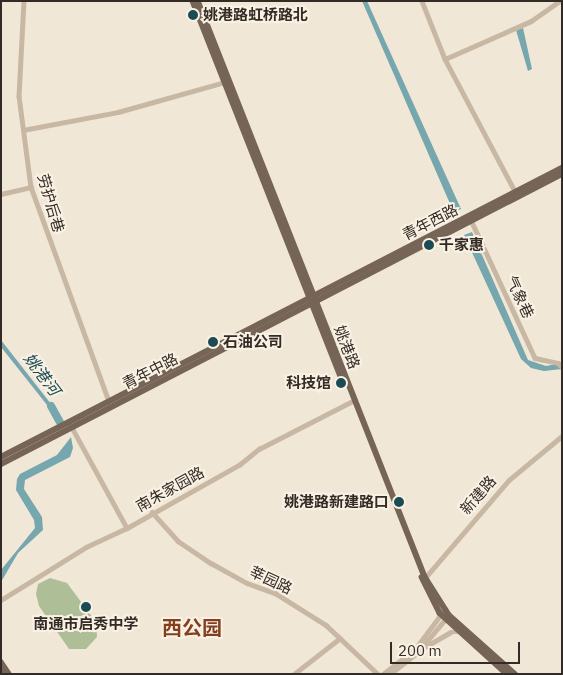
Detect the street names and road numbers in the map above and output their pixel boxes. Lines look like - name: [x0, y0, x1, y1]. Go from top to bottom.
- street label: 劳护后巷: [34, 172, 68, 234]
- street label: 青年西路: [399, 200, 461, 244]
- street label: 气象巷: [502, 273, 538, 321]
- street label: 姚港路: [331, 323, 363, 371]
- street label: 青年中路: [119, 349, 181, 393]
- street label: 南朱家园路: [133, 463, 207, 515]
- street label: 新建路: [456, 472, 500, 518]
- street label: 莘园路: [247, 562, 295, 598]

